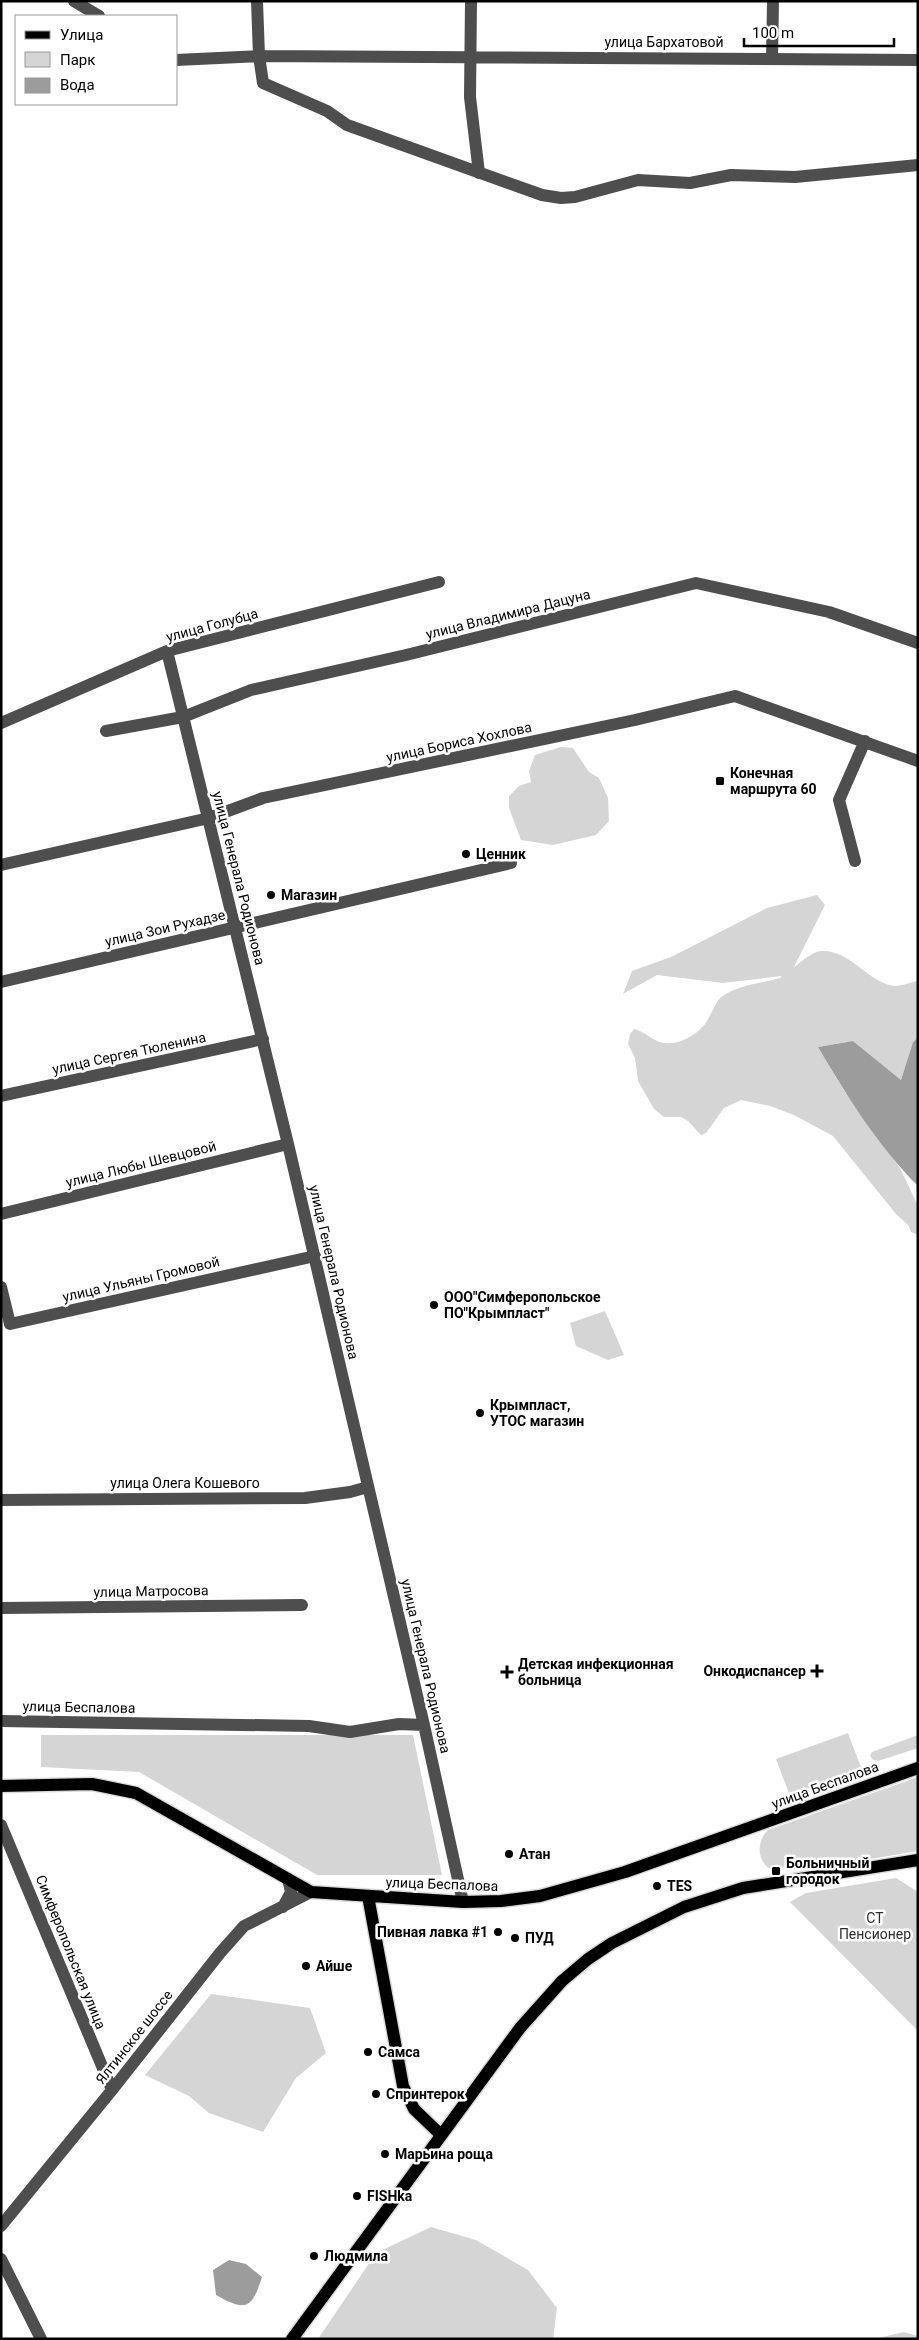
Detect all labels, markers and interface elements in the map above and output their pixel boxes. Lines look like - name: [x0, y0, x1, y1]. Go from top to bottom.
- legend: [15, 15, 178, 105]
- scale bar: [744, 15, 894, 47]
- text: 100 m: [752, 24, 794, 42]
- text: Улица: [60, 26, 103, 44]
- street label: улица Бархатовой: [604, 34, 724, 50]
- text: Парк: [60, 51, 95, 69]
- text: Вода: [60, 76, 95, 94]
- street label: улица Владимира Дацуна: [424, 586, 592, 642]
- street label: улица Голубца: [164, 605, 260, 645]
- street label: улица Бориса Хохлова: [385, 719, 533, 765]
- place label: Конечная маршрута 60: [730, 765, 817, 797]
- marker: Конечная маршрута 60: [714, 775, 726, 787]
- street label: улица Генерала Родионова: [210, 790, 268, 966]
- place label: Ценник: [476, 846, 526, 862]
- marker: Ценник: [460, 848, 472, 860]
- place label: Магазин: [281, 887, 337, 903]
- marker: Магазин: [265, 889, 277, 901]
- street label: улица Зои Рухадзе: [103, 906, 227, 950]
- street label: улица Сергея Тюленина: [51, 1029, 207, 1077]
- street label: улица Любы Шевцовой: [64, 1138, 218, 1190]
- street label: улица Генерала Родионова: [306, 1183, 362, 1361]
- street label: улица Ульяны Громовой: [61, 1253, 221, 1305]
- place label: ООО"Симферопольское ПО"Крымпласт": [444, 1289, 601, 1321]
- marker: ООО"Симферопольское ПО"Крымпласт": [428, 1299, 440, 1311]
- place label: Крымпласт, УТОС магазин: [490, 1397, 584, 1429]
- marker: Крымпласт, УТОС магазин: [474, 1407, 486, 1419]
- street label: улица Олега Кошевого: [110, 1475, 260, 1491]
- street label: улица Генерала Родионова: [398, 1577, 454, 1755]
- street label: улица Матросова: [93, 1582, 209, 1600]
- place label: Детская инфекционная больница: [518, 1656, 674, 1688]
- place label: Онкодиспансер: [703, 1663, 806, 1679]
- marker: Онкодиспансер: [810, 1664, 824, 1678]
- marker: Детская инфекционная больница: [500, 1665, 514, 1679]
- street label: улица Беспалова: [22, 1698, 136, 1716]
- street label: улица Беспалова: [769, 1758, 881, 1812]
- place label: Атан: [519, 1846, 551, 1862]
- marker: Атан: [503, 1848, 515, 1860]
- place label: Больничный городок: [786, 1855, 869, 1887]
- marker: Больничный городок: [770, 1865, 782, 1877]
- street label: Симферопольская улица: [33, 1873, 109, 2031]
- street label: улица Беспалова: [385, 1874, 499, 1894]
- place label: TES: [667, 1878, 693, 1894]
- marker: TES: [651, 1880, 663, 1892]
- park label: СТ Пенсионер: [839, 1910, 911, 1942]
- place label: Пивная лавка #1: [377, 1924, 488, 1940]
- marker: Пивная лавка #1: [492, 1926, 504, 1938]
- place label: ПУД: [525, 1930, 554, 1946]
- marker: ПУД: [509, 1932, 521, 1944]
- place label: Айше: [316, 1958, 353, 1974]
- marker: Айше: [300, 1960, 312, 1972]
- street label: Ялтинское шоссе: [92, 1987, 176, 2087]
- place label: Самса: [378, 2044, 421, 2060]
- marker: Самса: [362, 2046, 374, 2058]
- place label: Спринтерок: [386, 2086, 465, 2102]
- marker: Спринтерок: [370, 2088, 382, 2100]
- place label: Марьина роща: [395, 2146, 494, 2162]
- marker: Марьина роща: [379, 2148, 391, 2160]
- place label: FISHka: [367, 2188, 413, 2204]
- marker: FISHka: [351, 2190, 363, 2202]
- place label: Людмила: [324, 2248, 388, 2264]
- marker: Людмила: [308, 2250, 320, 2262]

